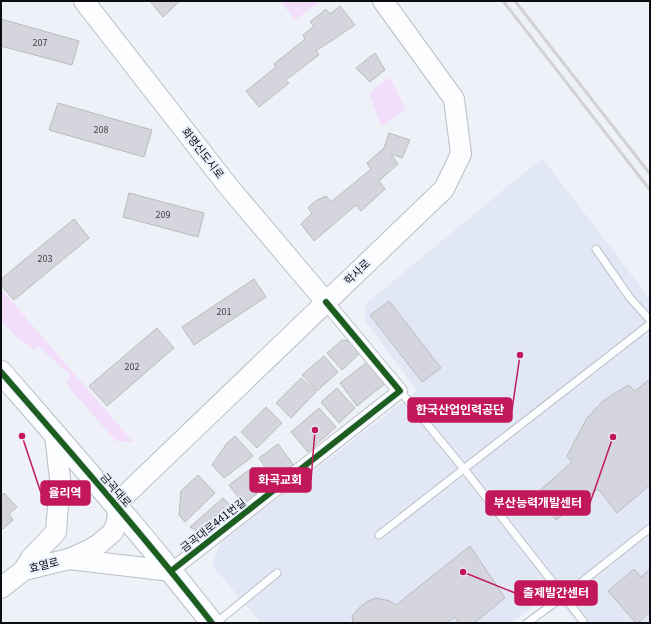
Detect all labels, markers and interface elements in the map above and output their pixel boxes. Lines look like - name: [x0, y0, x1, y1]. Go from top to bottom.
- house number: 207: [33, 36, 48, 49]
- house number: 208: [94, 123, 109, 136]
- street label: 화명신도시로: [179, 124, 229, 181]
- house number: 209: [156, 208, 171, 221]
- house number: 203: [38, 252, 53, 265]
- street label: 학사로: [340, 255, 373, 288]
- house number: 201: [217, 305, 232, 318]
- house number: 202: [125, 360, 140, 373]
- callout: 한국산업인력공단: [408, 398, 512, 422]
- text: 한국산업인력공단: [416, 400, 504, 417]
- callout: 화곡교회: [250, 468, 311, 492]
- street label: 금곡대로: [97, 469, 136, 510]
- text: 화곡교회: [258, 470, 302, 487]
- callout: 율리역: [41, 481, 90, 505]
- text: 율리역: [48, 483, 82, 500]
- callout: 부산능력개발센터: [486, 491, 590, 515]
- text: 부산능력개발센터: [494, 493, 582, 510]
- street label: 금곡대로441번길: [176, 494, 248, 555]
- street label: 효열로: [27, 553, 60, 575]
- callout: 출제발간센터: [515, 581, 597, 605]
- text: 출제발간센터: [523, 583, 589, 600]

